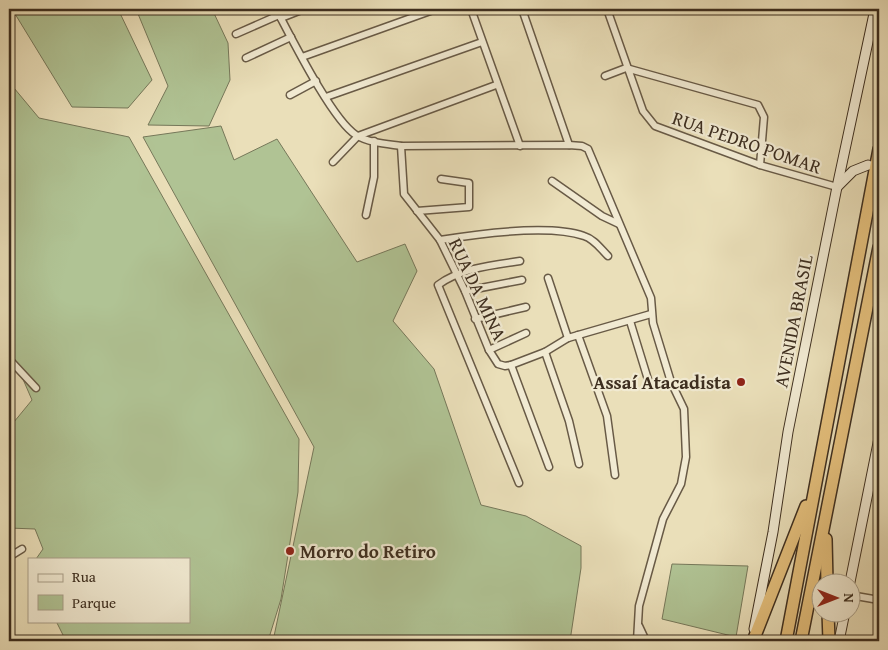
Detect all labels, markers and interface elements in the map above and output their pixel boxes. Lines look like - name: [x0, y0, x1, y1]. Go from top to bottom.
- street label: RUA PEDRO POMAR: [669, 103, 825, 181]
- street label: RUA DA MINA: [442, 233, 514, 345]
- street label: AVENIDA BRASIL: [766, 252, 820, 390]
- place label: Assaí Atacadista: [593, 368, 731, 396]
- marker: Assaí Atacadista: [735, 376, 747, 388]
- place label: Morro do Retiro: [300, 537, 436, 565]
- marker: Morro do Retiro: [284, 545, 296, 557]
- legend: [28, 558, 190, 622]
- text: Rua: [72, 566, 96, 587]
- north arrow: [810, 572, 860, 622]
- text: Parque: [72, 592, 116, 613]
- text: N: [839, 593, 859, 603]

